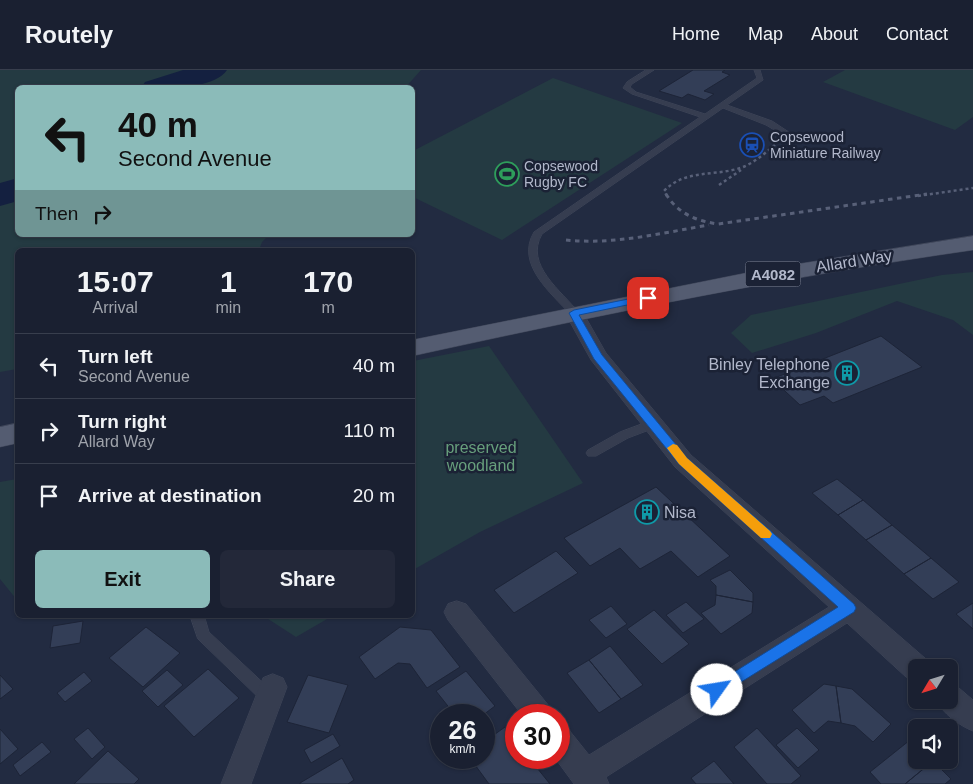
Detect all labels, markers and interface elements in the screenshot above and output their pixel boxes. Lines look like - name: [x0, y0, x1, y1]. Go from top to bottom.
- text: Routely: [25, 21, 113, 48]
- text: Home: [672, 24, 720, 44]
- text: Map: [748, 24, 783, 44]
- text: About: [811, 24, 858, 44]
- text: Contact: [886, 24, 948, 44]
- icon: left: [35, 105, 100, 170]
- text: 40 m: [118, 105, 198, 144]
- place label: Copsewood Miniature Railway: [770, 129, 880, 161]
- station icon: Copsewood Miniature Railway: [739, 132, 765, 158]
- text: Second Avenue: [118, 146, 272, 171]
- place label: Copsewood Rugby FC: [524, 158, 598, 190]
- sports icon: Copsewood Rugby FC: [494, 161, 520, 187]
- icon: right: [88, 200, 116, 228]
- text: Then: [35, 203, 78, 224]
- street label: Allard Way: [815, 247, 893, 275]
- road number: A4082: [746, 262, 800, 286]
- text: 15:07: [77, 265, 154, 298]
- text: 1: [220, 265, 237, 298]
- text: 170: [303, 265, 353, 298]
- pin: [627, 277, 669, 319]
- icon: arrive: [634, 284, 662, 312]
- text: Arrival: [93, 299, 138, 316]
- text: min: [215, 299, 241, 316]
- text: m: [321, 299, 335, 316]
- text: Turn left: [78, 346, 153, 367]
- icon: left: [35, 352, 63, 380]
- text: 40 m: [353, 355, 395, 376]
- place label: Binley Telephone Exchange: [708, 356, 830, 391]
- building icon: Binley Telephone Exchange: [834, 360, 860, 386]
- text: Second Avenue: [78, 368, 190, 385]
- text: Turn right: [78, 411, 166, 432]
- icon: right: [35, 417, 63, 445]
- text: 110 m: [344, 420, 395, 441]
- text: Allard Way: [78, 433, 155, 450]
- park label: preserved woodland: [445, 439, 517, 474]
- icon: arrive: [35, 482, 63, 510]
- text: Arrive at destination: [78, 485, 262, 506]
- text: 20 m: [353, 485, 395, 506]
- building icon: Nisa: [634, 499, 660, 525]
- place label: Nisa: [664, 504, 696, 521]
- button: Exit: [35, 550, 210, 608]
- button: Share: [220, 550, 395, 608]
- north arrow: [908, 659, 958, 709]
- map controls: [908, 659, 958, 769]
- position arrow: [690, 663, 742, 715]
- speed limit sign: 30: [505, 704, 570, 769]
- text: 26: [449, 716, 476, 744]
- button: sound: [908, 719, 958, 769]
- text: km/h: [449, 742, 476, 756]

